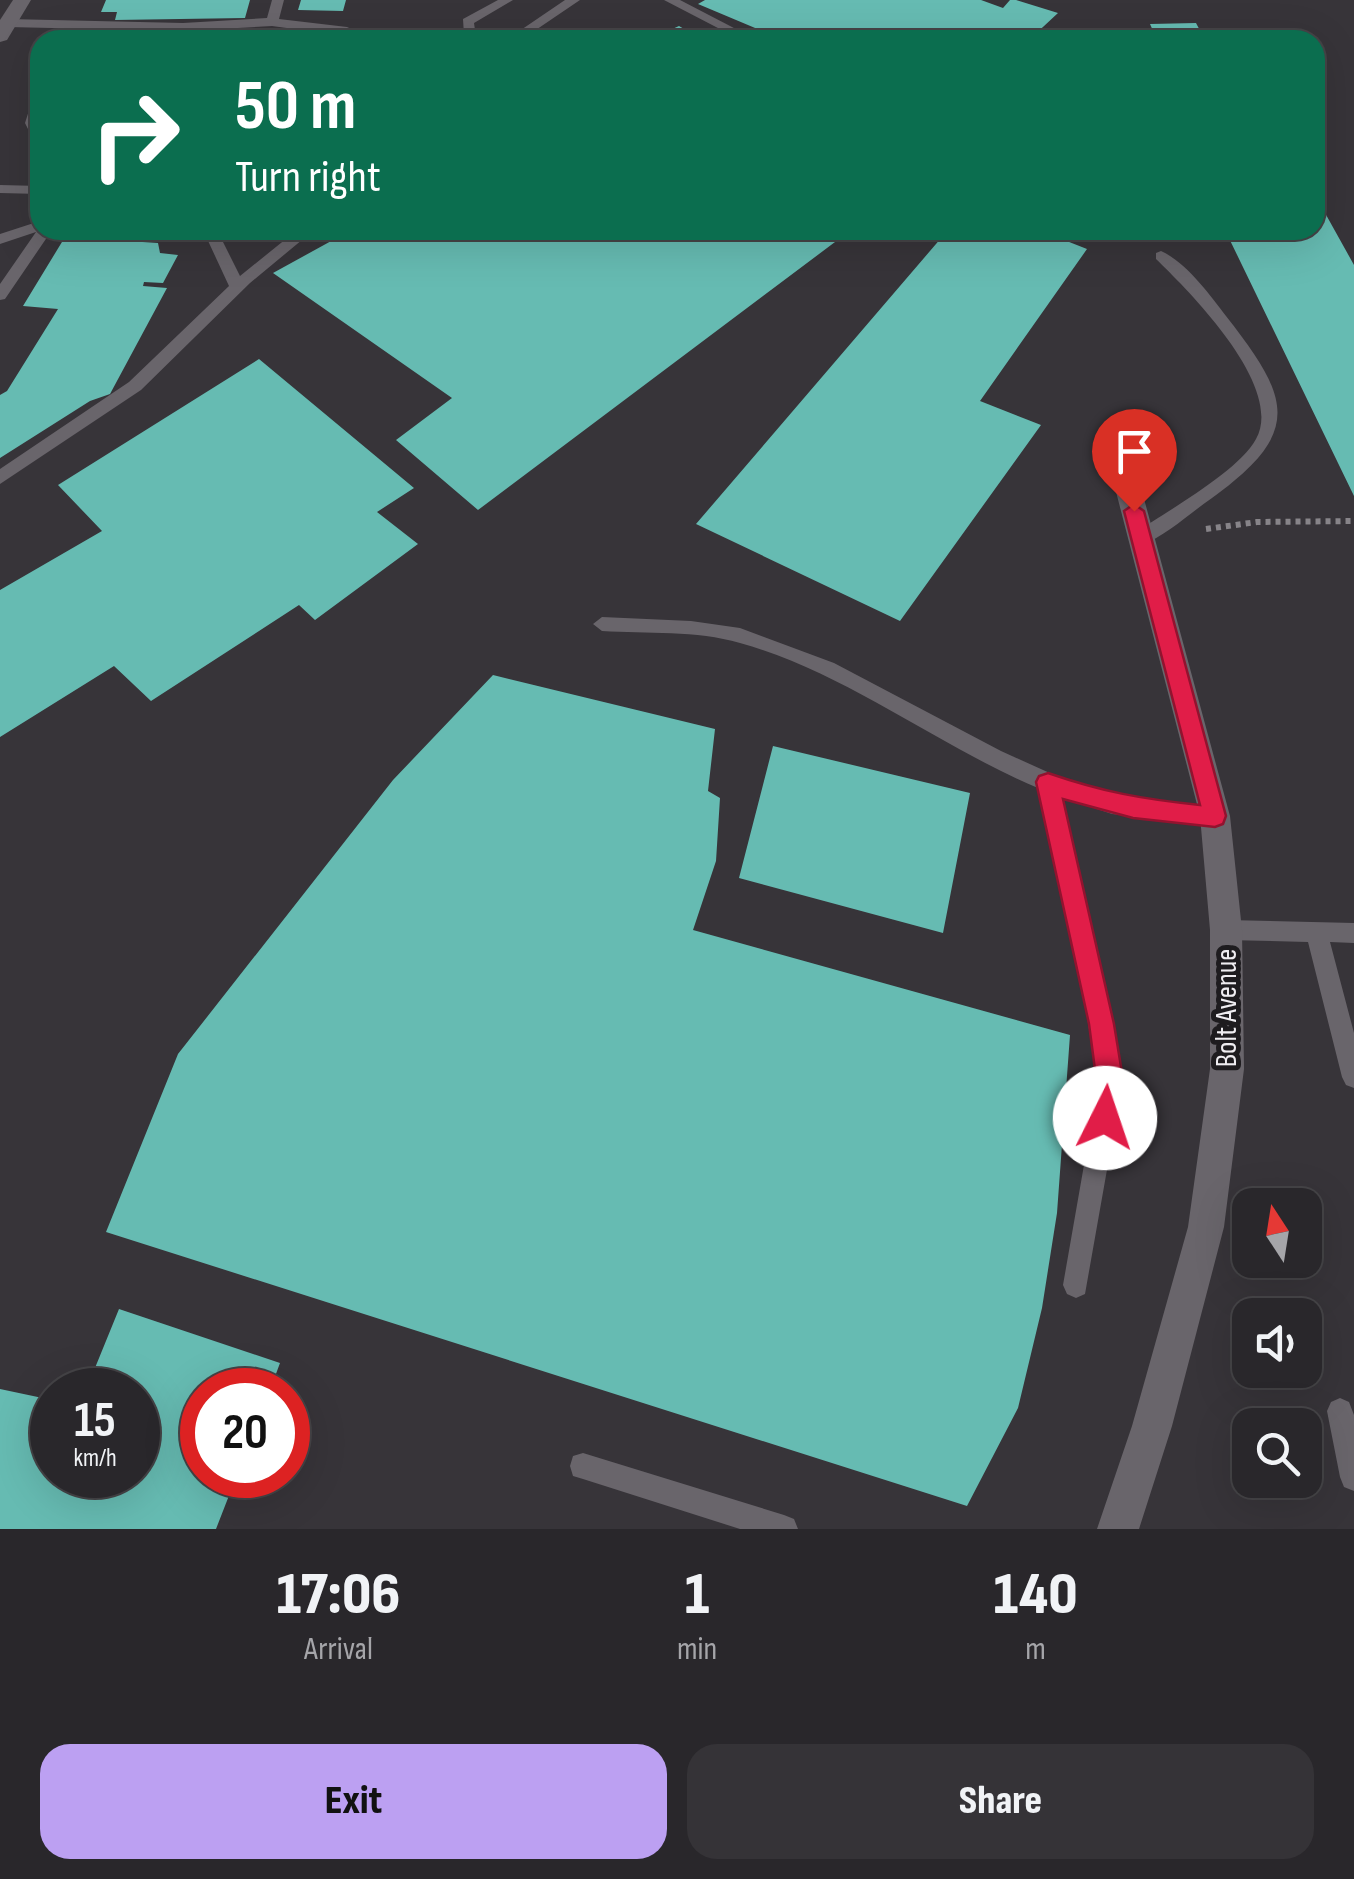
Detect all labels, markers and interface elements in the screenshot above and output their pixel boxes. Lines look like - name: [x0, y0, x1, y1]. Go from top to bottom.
- text: 50 m: [235, 65, 356, 149]
- icon: right: [70, 70, 200, 200]
- text: Turn right: [235, 150, 381, 205]
- pin: [1092, 409, 1177, 512]
- icon: arrive: [1107, 424, 1162, 479]
- street label: Bolt Avenue: [1209, 949, 1245, 1067]
- position arrow: [1053, 1066, 1157, 1170]
- north arrow: [1232, 1188, 1322, 1278]
- map controls: [1232, 1188, 1322, 1498]
- button: sound: [1232, 1298, 1322, 1388]
- speed limit sign: 20: [180, 1368, 310, 1498]
- text: 15: [74, 1391, 116, 1451]
- button: search: [1232, 1408, 1322, 1498]
- text: km/h: [73, 1443, 117, 1474]
- text: 17:06: [276, 1559, 400, 1631]
- text: 1: [685, 1559, 709, 1631]
- text: 140: [994, 1559, 1078, 1631]
- text: Arrival: [304, 1630, 373, 1669]
- text: min: [677, 1630, 717, 1669]
- text: m: [1025, 1630, 1046, 1669]
- button: Exit: [40, 1744, 667, 1859]
- button: Share: [687, 1744, 1314, 1859]

